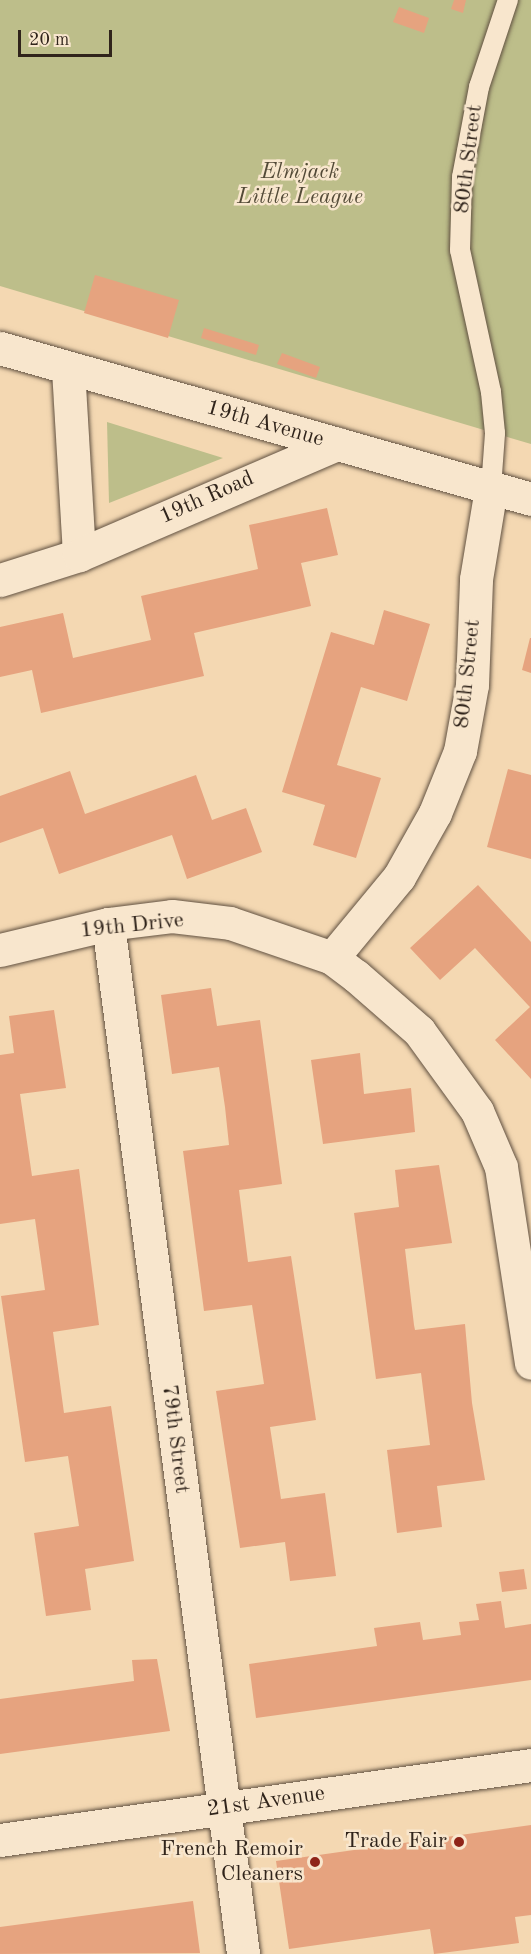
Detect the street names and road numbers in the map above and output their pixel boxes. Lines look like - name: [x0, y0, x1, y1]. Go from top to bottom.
- street label: 80th Street: [449, 103, 489, 215]
- street label: 19th Avenue: [203, 395, 327, 453]
- street label: 19th Road: [156, 466, 258, 530]
- street label: 80th Street: [449, 618, 487, 730]
- street label: 19th Drive: [79, 907, 185, 945]
- street label: 79th Street: [155, 1383, 195, 1495]
- street label: 21st Avenue: [205, 1781, 327, 1823]

